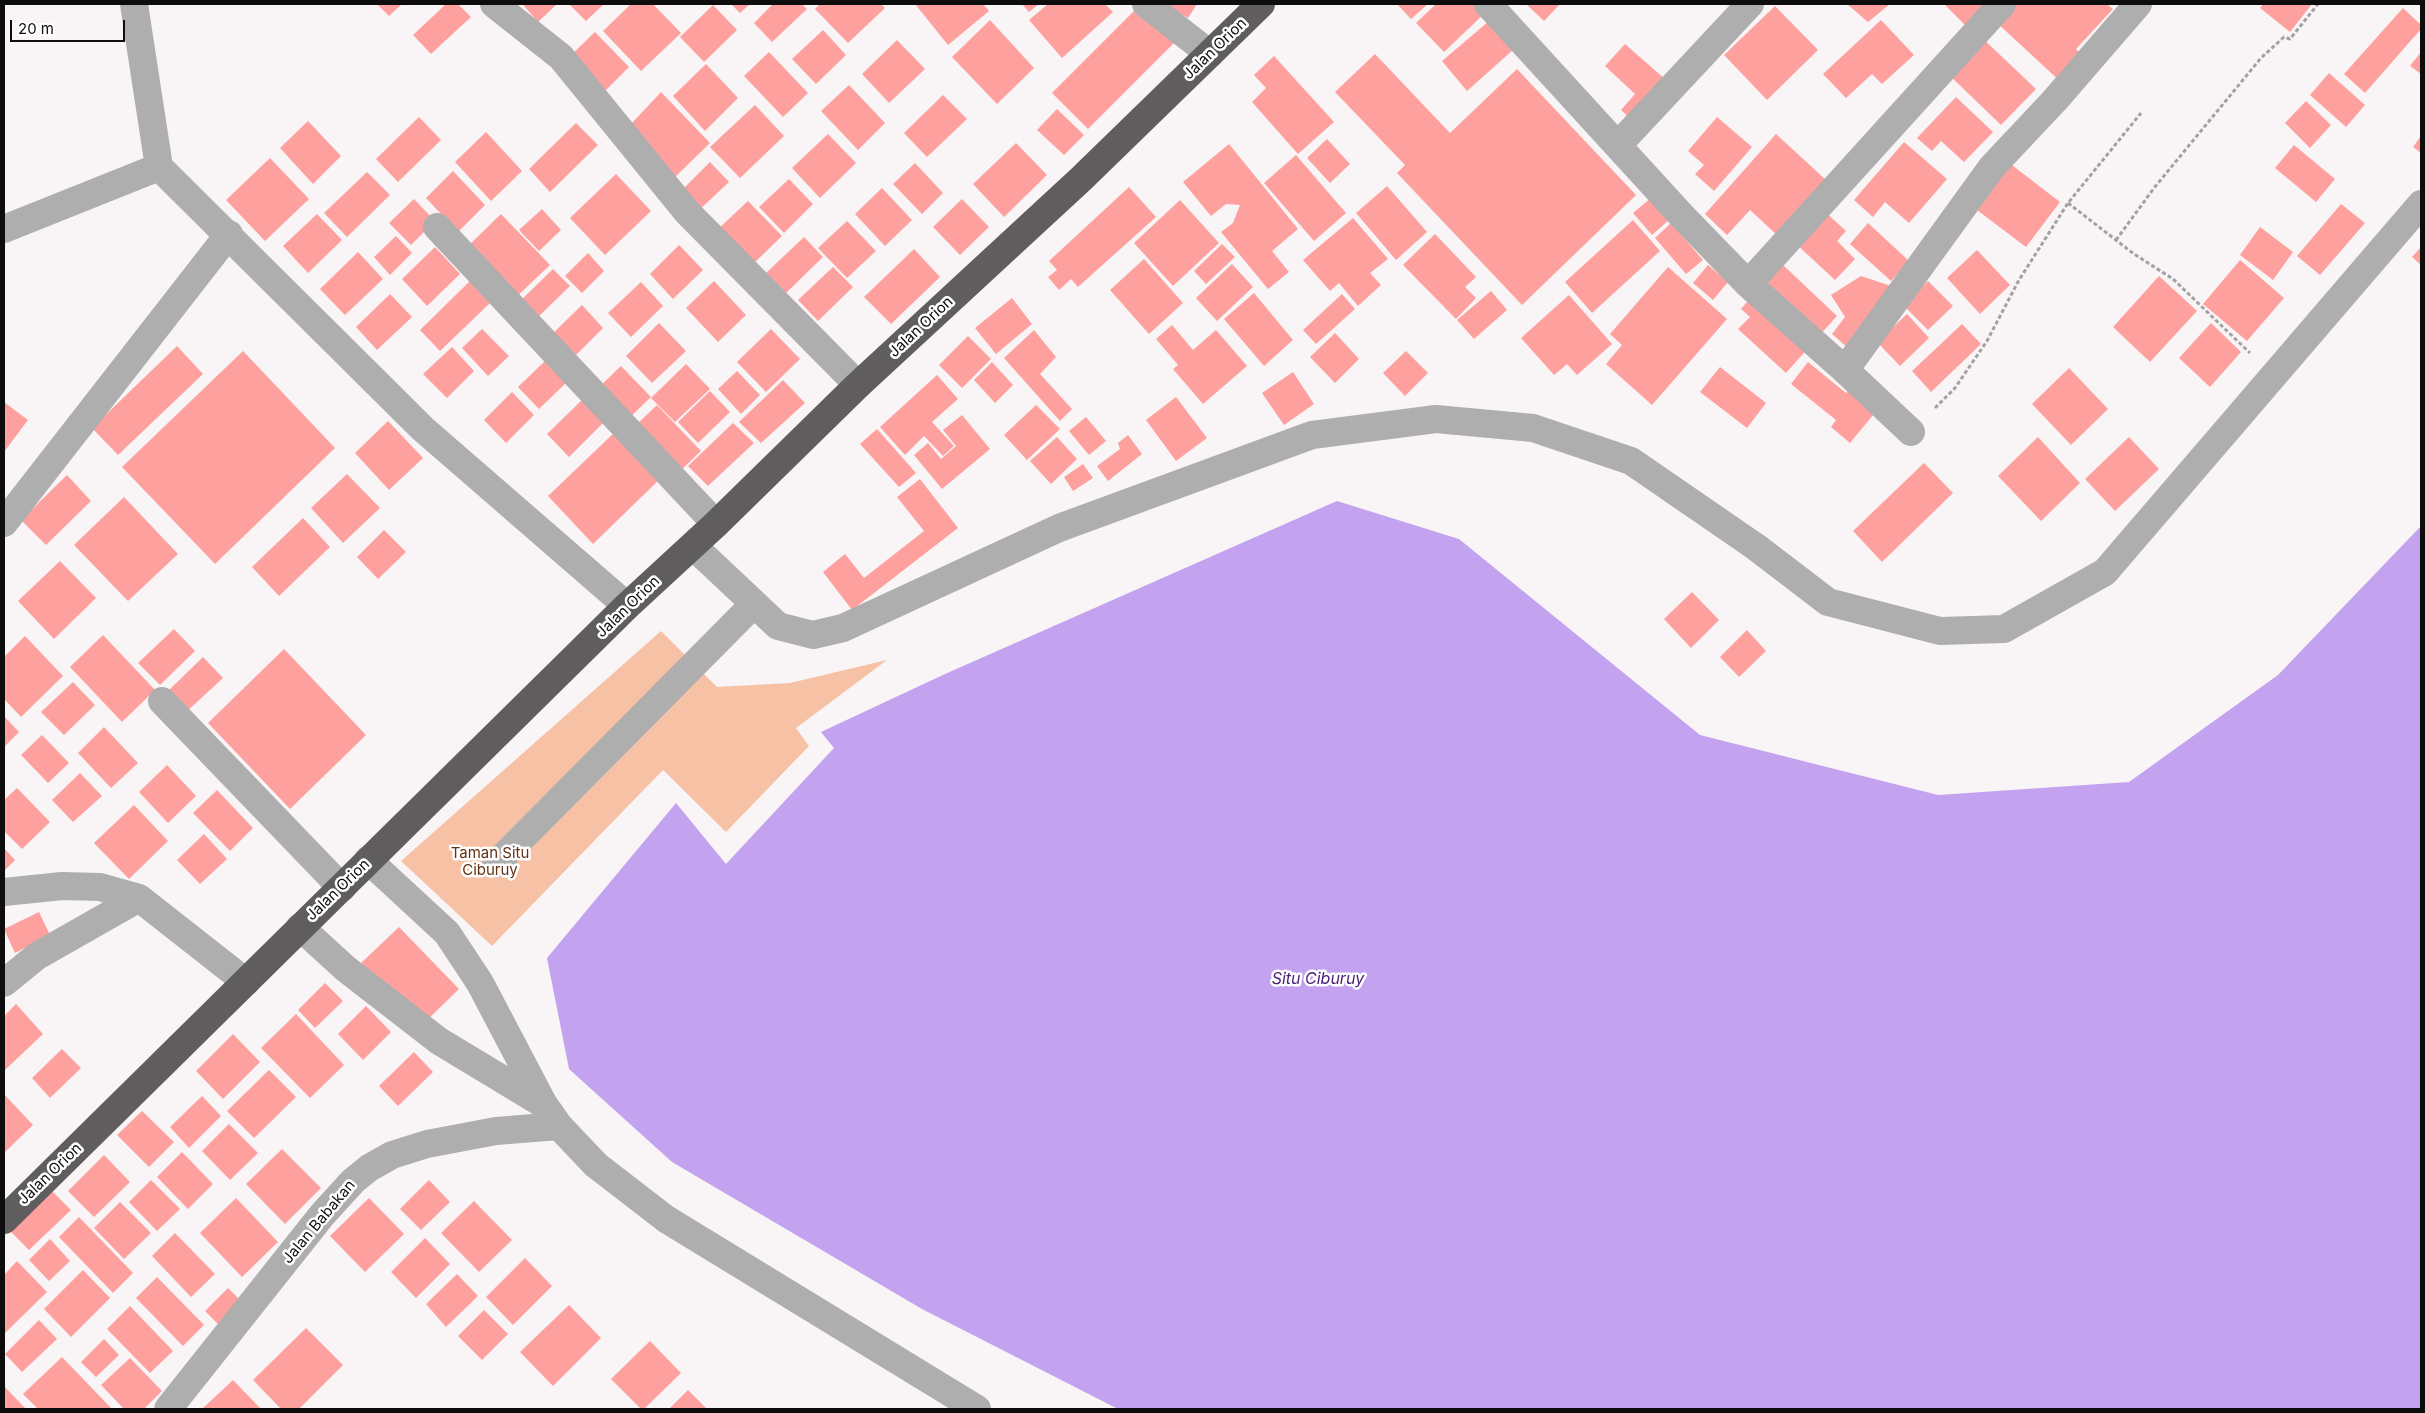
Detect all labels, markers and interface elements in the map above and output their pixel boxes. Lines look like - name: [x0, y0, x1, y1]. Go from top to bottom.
- scale bar: [12, 10, 128, 42]
- street label: Jalan Orion: [1180, 14, 1250, 84]
- text: 20 m: [18, 19, 54, 38]
- street label: Jalan Orion: [885, 293, 957, 361]
- street label: Jalan Orion: [593, 572, 663, 642]
- park label: Taman Situ Ciburuy: [451, 844, 529, 879]
- street label: Jalan Orion: [303, 855, 373, 925]
- water label: Situ Ciburuy: [1272, 969, 1364, 989]
- street label: Jalan Orion: [15, 1139, 85, 1209]
- street label: Jalan Babakan: [279, 1177, 359, 1267]

